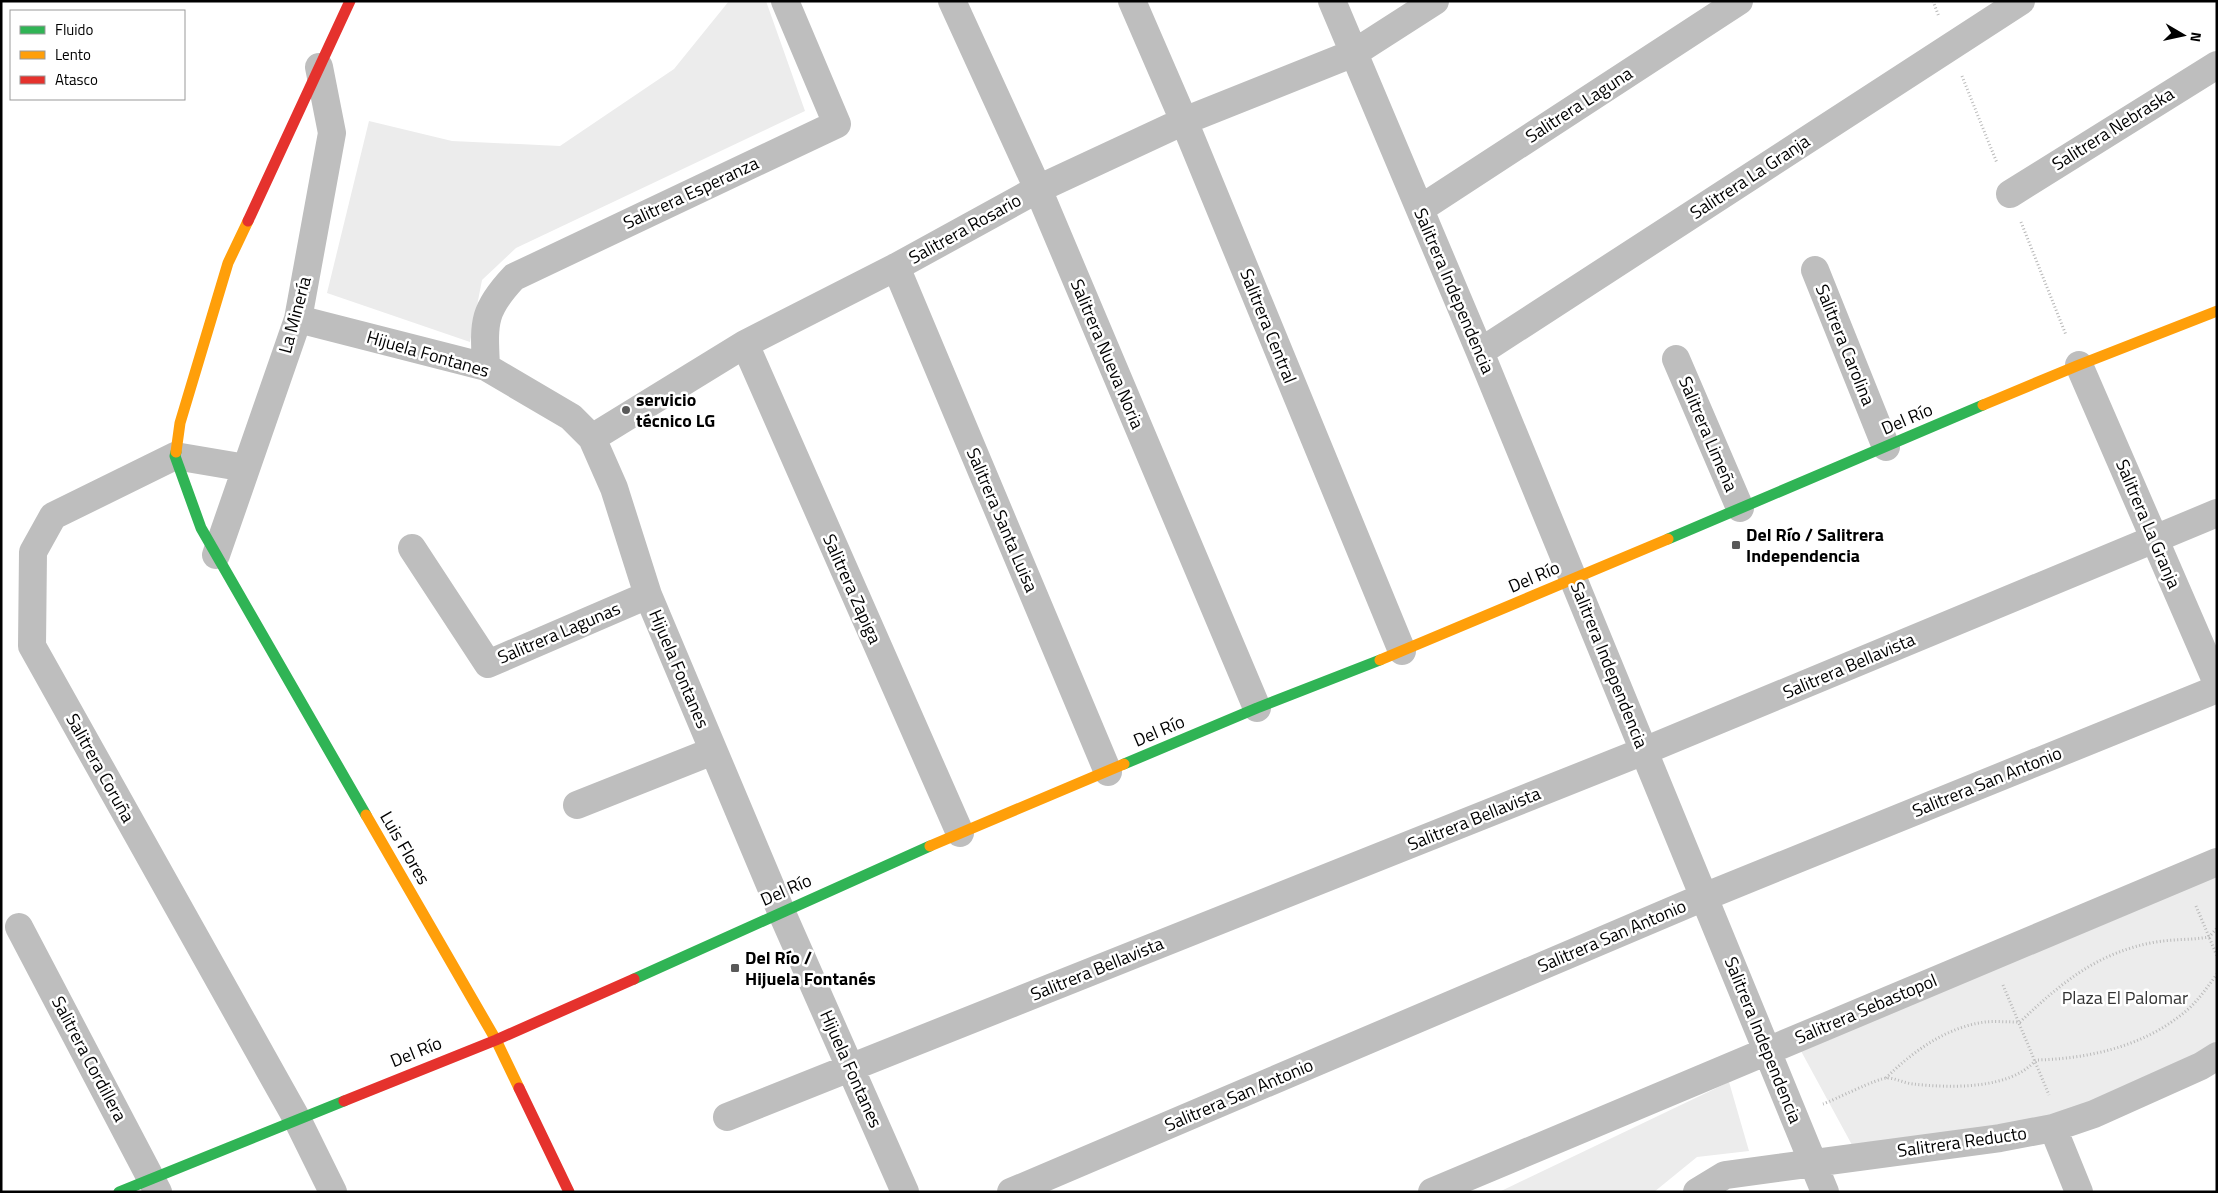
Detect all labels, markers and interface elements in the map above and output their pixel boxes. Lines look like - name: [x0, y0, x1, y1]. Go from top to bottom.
- legend: [10, 10, 185, 100]
- north arrow: [2158, 10, 2208, 60]
- text: Fluido: [55, 18, 94, 41]
- text: N: [2185, 31, 2207, 44]
- text: Lento: [55, 43, 91, 66]
- street label: Salitrera Laguna: [1520, 60, 1638, 149]
- text: Atasco: [55, 68, 98, 91]
- street label: Salitrera Nebraska: [2046, 80, 2179, 177]
- street label: Salitrera La Granja: [1684, 128, 1815, 226]
- street label: Salitrera Esperanza: [619, 149, 763, 236]
- street label: Salitrera Rosario: [904, 186, 1026, 271]
- street label: Salitrera Independencia: [1407, 204, 1502, 378]
- street label: Salitrera Central: [1233, 264, 1304, 387]
- street label: La Minería: [271, 273, 318, 356]
- street label: Salitrera Nueva Noria: [1064, 275, 1151, 433]
- street label: Salitrera Carolina: [1809, 280, 1882, 410]
- street label: Hijuela Fontanes: [364, 323, 493, 384]
- street label: Salitrera Limeña: [1672, 372, 1745, 496]
- place label: servicio técnico LG: [636, 386, 715, 434]
- street label: Del Río: [1877, 396, 1937, 441]
- marker: servicio técnico LG: [620, 404, 632, 416]
- street label: Salitrera Santa Luisa: [960, 443, 1045, 596]
- street label: Salitrera La Granja: [2109, 455, 2188, 593]
- place label: Del Río / Salitrera Independencia: [1746, 521, 1884, 569]
- street label: Salitrera Zapiga: [816, 529, 889, 648]
- marker: Del Río / Salitrera Independencia: [1730, 539, 1742, 551]
- street label: Del Río: [1504, 554, 1564, 599]
- street label: Salitrera Independencia: [1564, 577, 1655, 752]
- street label: Salitrera Lagunas: [493, 595, 624, 671]
- street label: Hijuela Fontanes: [642, 605, 717, 732]
- street label: Salitrera Bellavista: [1779, 626, 1919, 706]
- street label: Salitrera Coruña: [59, 708, 142, 827]
- street label: Del Río: [1129, 708, 1189, 753]
- street label: Salitrera San Antonio: [1908, 739, 2066, 824]
- street label: Salitrera Bellavista: [1403, 780, 1544, 858]
- street label: Luis Flores: [373, 806, 437, 890]
- street label: Del Río: [756, 866, 816, 913]
- street label: Salitrera San Antonio: [1533, 892, 1690, 979]
- street label: Salitrera Bellavista: [1026, 930, 1167, 1008]
- place label: Del Río / Hijuela Fontanés: [745, 944, 876, 992]
- street label: Salitrera Independencia: [1718, 952, 1809, 1127]
- marker: Del Río / Hijuela Fontanés: [729, 962, 741, 974]
- street label: Salitrera Sebastopol: [1790, 966, 1941, 1051]
- park label: Plaza El Palomar: [2062, 984, 2188, 1011]
- street label: Salitrera Cordillera: [45, 991, 134, 1126]
- street label: Hijuela Fontanes: [813, 1006, 890, 1132]
- street label: Del Río: [386, 1029, 446, 1074]
- street label: Salitrera San Antonio: [1160, 1051, 1317, 1138]
- street label: Salitrera Reducto: [1896, 1119, 2028, 1164]

